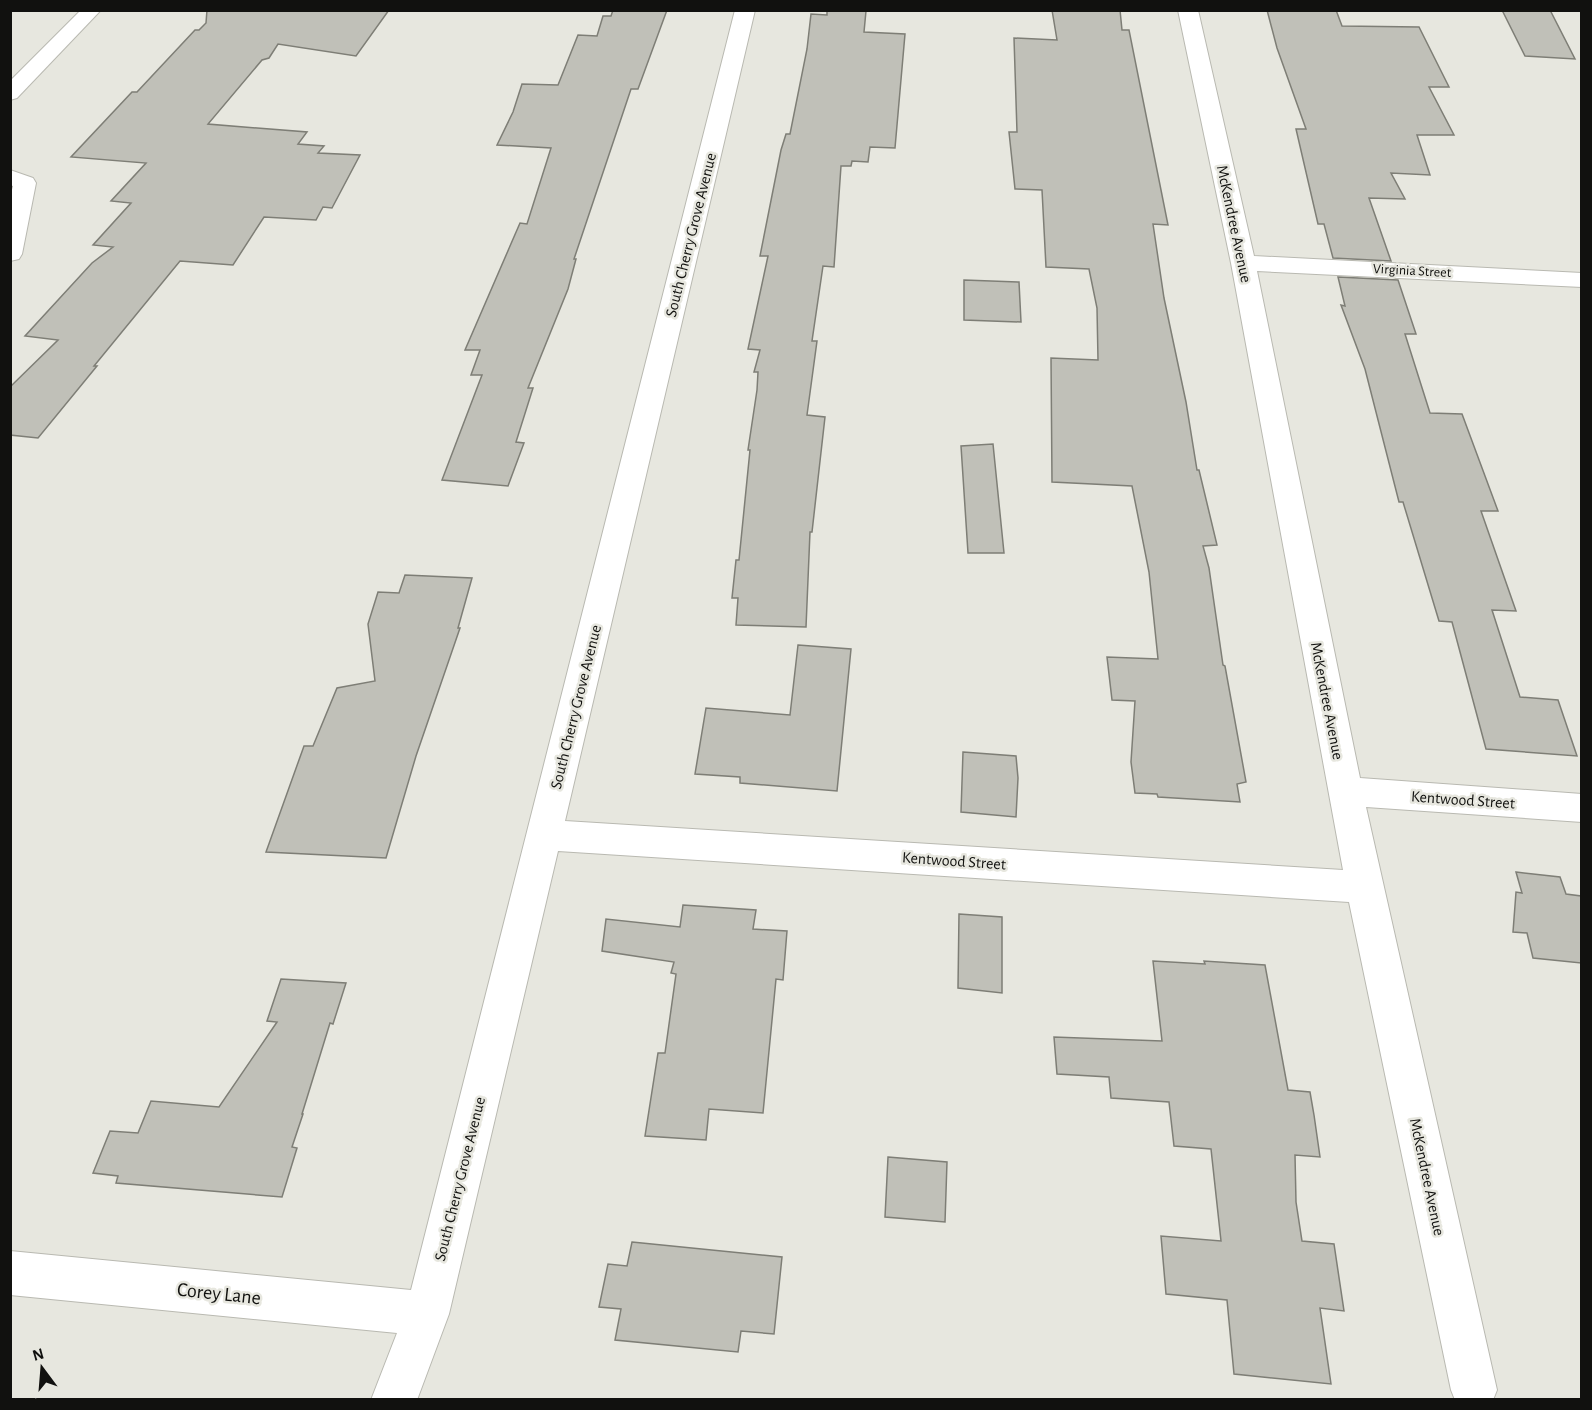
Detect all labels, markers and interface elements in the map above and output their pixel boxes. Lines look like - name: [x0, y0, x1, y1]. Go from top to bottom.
- street label: South Cherry Grove Avenue: [663, 151, 720, 319]
- street label: McKendree Avenue: [1214, 164, 1254, 284]
- street label: Virginia Street: [1373, 262, 1452, 280]
- street label: South Cherry Grove Avenue: [548, 623, 605, 791]
- street label: McKendree Avenue: [1308, 641, 1346, 761]
- street label: Kentwood Street: [1411, 788, 1515, 812]
- street label: Kentwood Street: [902, 849, 1006, 873]
- street label: South Cherry Grove Avenue: [432, 1095, 489, 1263]
- street label: McKendree Avenue: [1407, 1117, 1447, 1237]
- street label: Corey Lane: [176, 1280, 262, 1308]
- north arrow: [12, 1338, 72, 1398]
- text: N: [31, 1345, 46, 1364]

